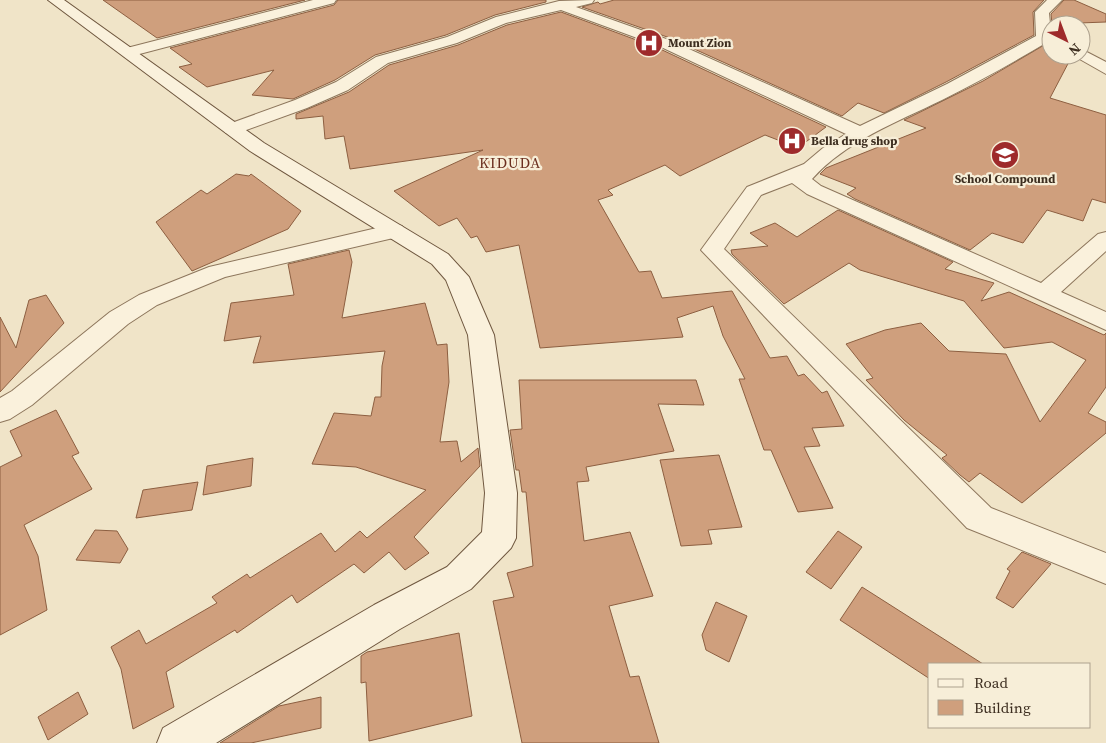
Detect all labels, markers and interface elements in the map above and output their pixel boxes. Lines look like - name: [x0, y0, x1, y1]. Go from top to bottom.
- north arrow: [1041, 15, 1091, 65]
- hospital icon: Mount Zion: [634, 28, 664, 58]
- place label: Mount Zion: [668, 35, 732, 51]
- text: N: [1064, 39, 1085, 61]
- hospital icon: Bella drug shop: [777, 126, 807, 156]
- place label: Bella drug shop: [811, 133, 897, 149]
- school or university icon: School Compound: [990, 140, 1020, 170]
- district label: KIDUDA: [479, 152, 541, 173]
- place label: School Compound: [955, 171, 1055, 187]
- legend: [928, 663, 1091, 728]
- text: Road: [974, 672, 1008, 693]
- text: Building: [974, 697, 1031, 718]

